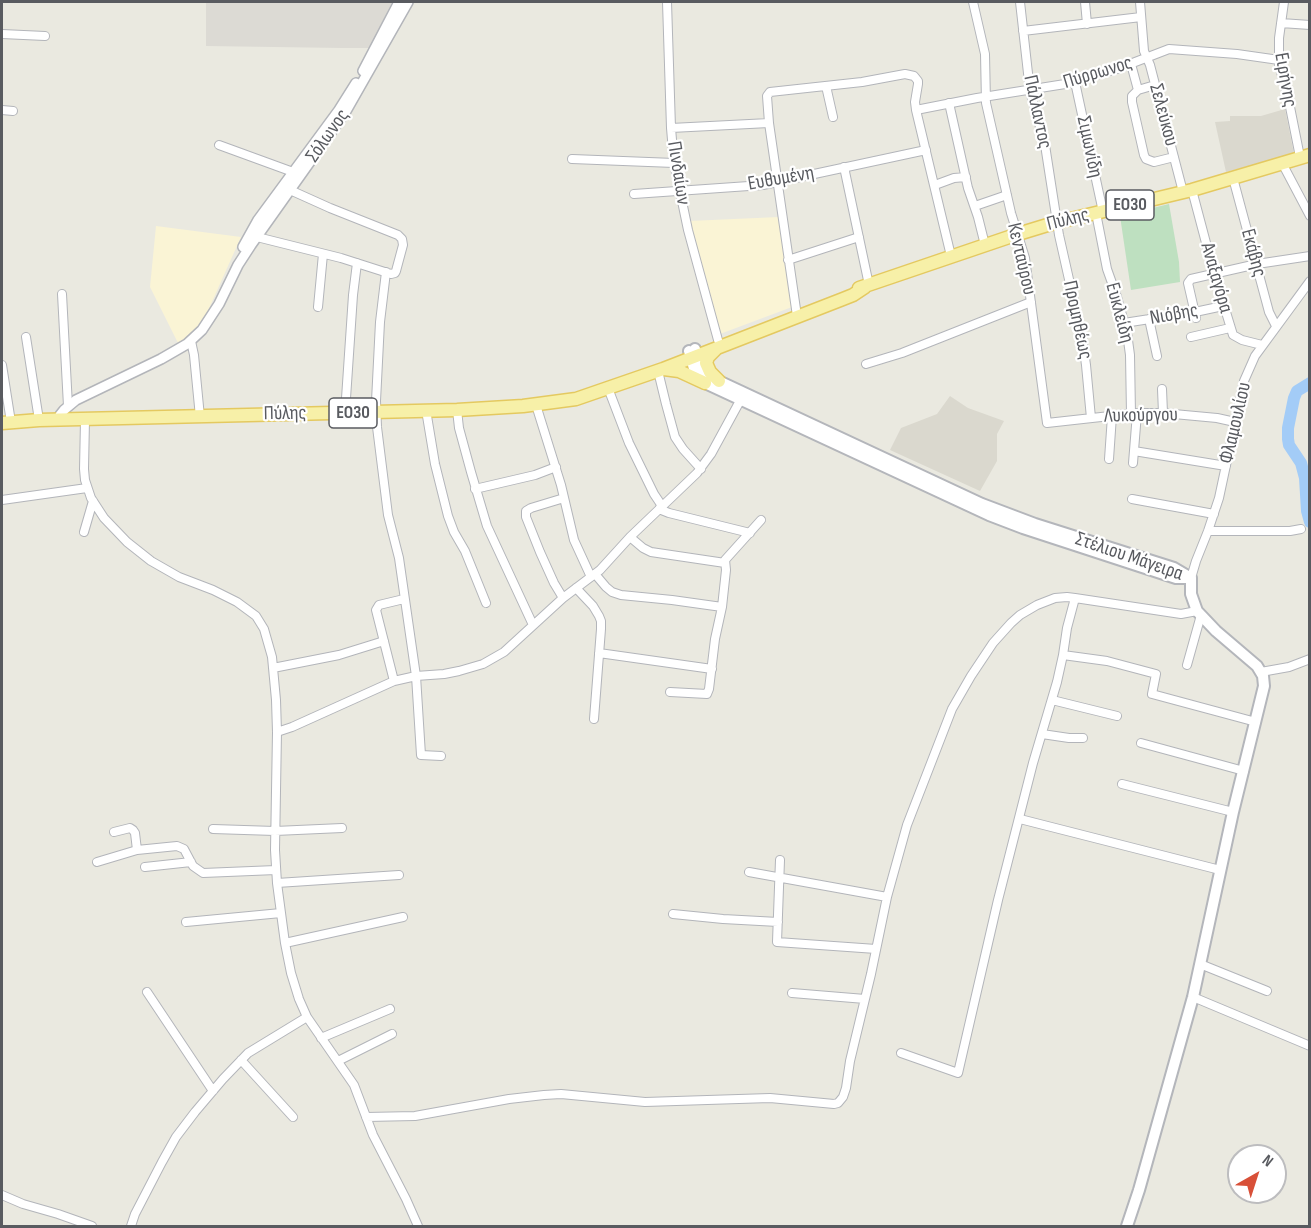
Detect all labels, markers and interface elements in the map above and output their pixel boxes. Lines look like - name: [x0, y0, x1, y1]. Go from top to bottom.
- street label: Πύρρωνος: [1061, 51, 1135, 95]
- street label: Ειρήνης: [1268, 51, 1302, 109]
- street label: Πάλλαντος: [1018, 73, 1056, 151]
- street label: Σελεύκου: [1143, 81, 1183, 149]
- street label: Σόλωνος: [301, 105, 355, 167]
- street label: Σιμωνίδη: [1071, 114, 1107, 180]
- street label: Πινδαίων: [661, 139, 695, 207]
- street label: Ευθυμένη: [746, 161, 816, 197]
- road number: ΕΟ30: [1106, 190, 1154, 220]
- street label: Πύλης: [1044, 203, 1092, 237]
- street label: Κενταύρου: [1001, 221, 1041, 297]
- street label: Εκάβης: [1235, 226, 1271, 280]
- street label: Αναξαγόρα: [1195, 240, 1237, 316]
- street label: Προμηθέως: [1057, 278, 1097, 362]
- street label: Ευκλείδη: [1099, 280, 1139, 346]
- street label: Νιόβης: [1148, 299, 1200, 331]
- street label: Φλαμουλίου: [1215, 380, 1257, 466]
- road number: ΕΟ30: [329, 398, 377, 428]
- street label: Πύλης: [263, 402, 307, 426]
- street label: Λυκούργου: [1104, 403, 1178, 429]
- street label: Στέλιου Μάγειρα: [1072, 527, 1186, 587]
- north arrow: [1227, 1144, 1287, 1204]
- text: N: [1258, 1151, 1277, 1171]

